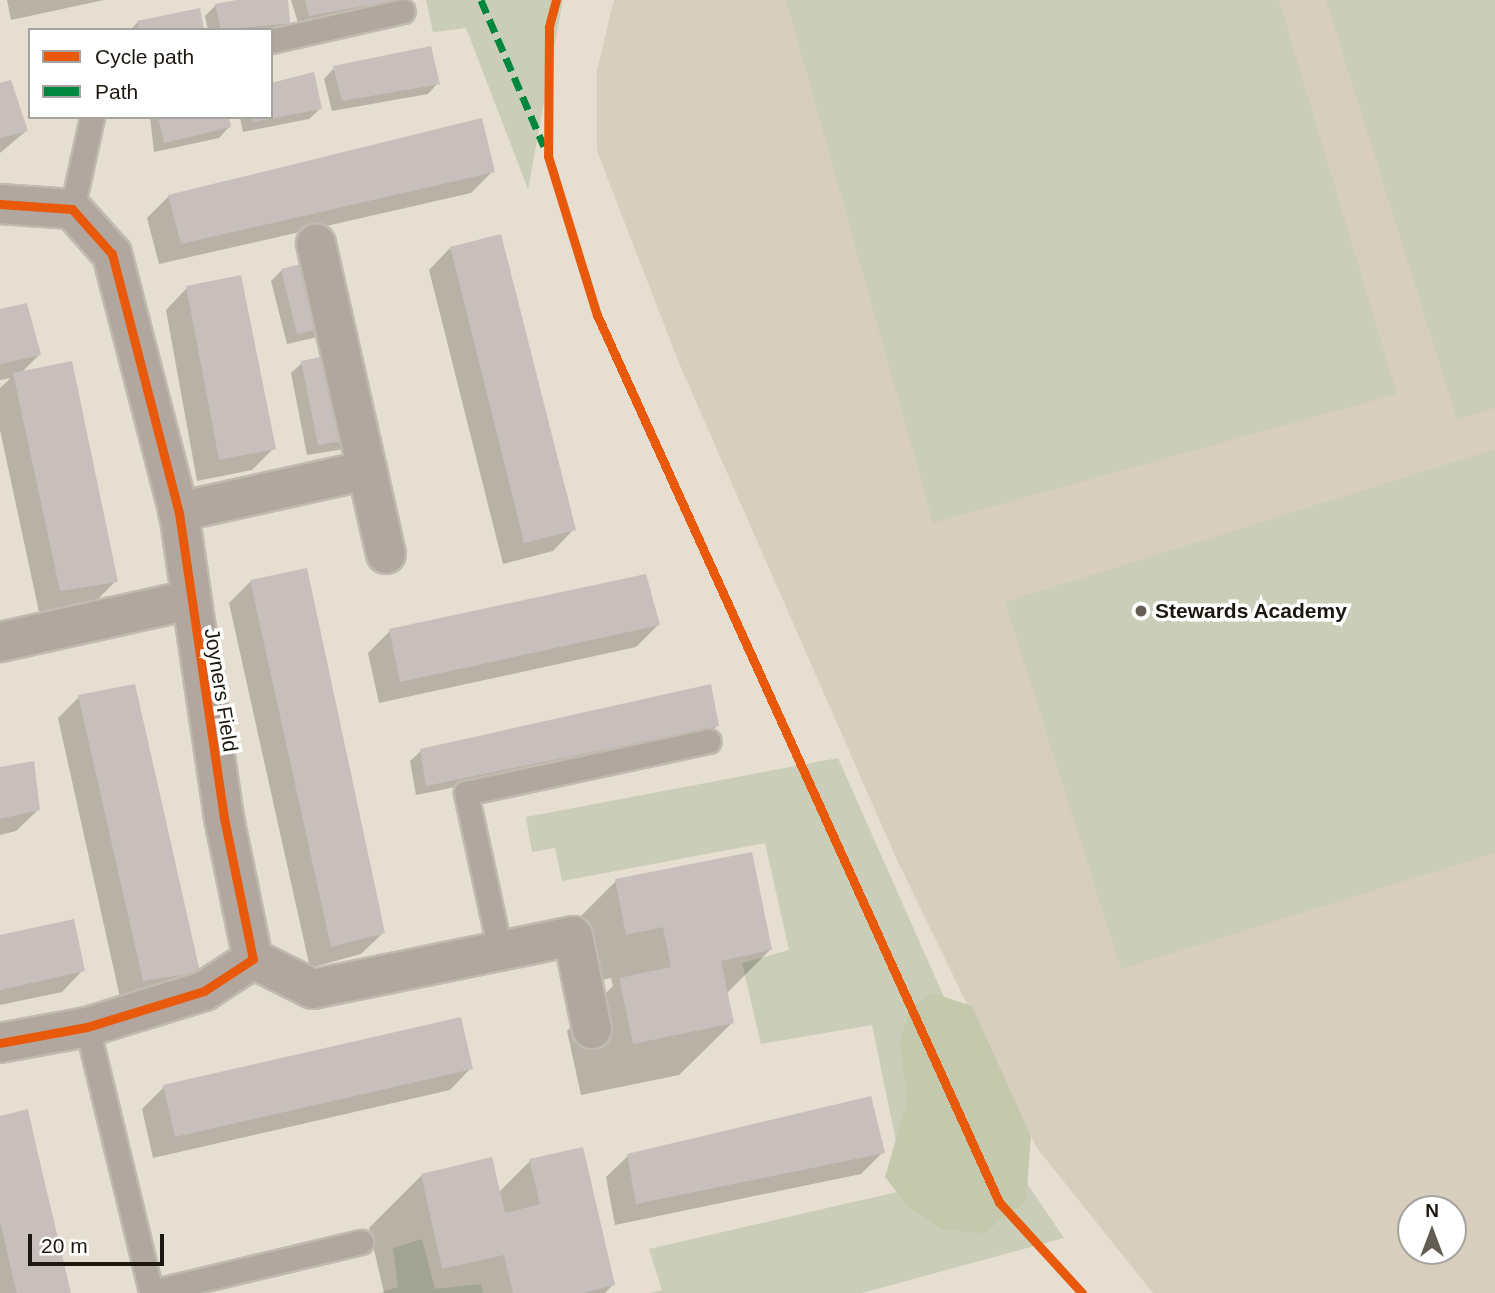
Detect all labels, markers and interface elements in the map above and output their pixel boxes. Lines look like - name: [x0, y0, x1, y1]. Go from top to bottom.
- legend: [28, 28, 273, 119]
- text: Cycle path: [95, 45, 194, 68]
- text: Path: [95, 80, 138, 103]
- place label: Stewards Academy: [1155, 598, 1348, 624]
- marker: Stewards Academy: [1133, 603, 1149, 619]
- street label: Joyners Field: [199, 626, 243, 754]
- north arrow: [1397, 1195, 1467, 1265]
- text: N: [1425, 1200, 1439, 1221]
- scale bar: [32, 1220, 168, 1264]
- text: 20 m: [41, 1234, 88, 1257]

